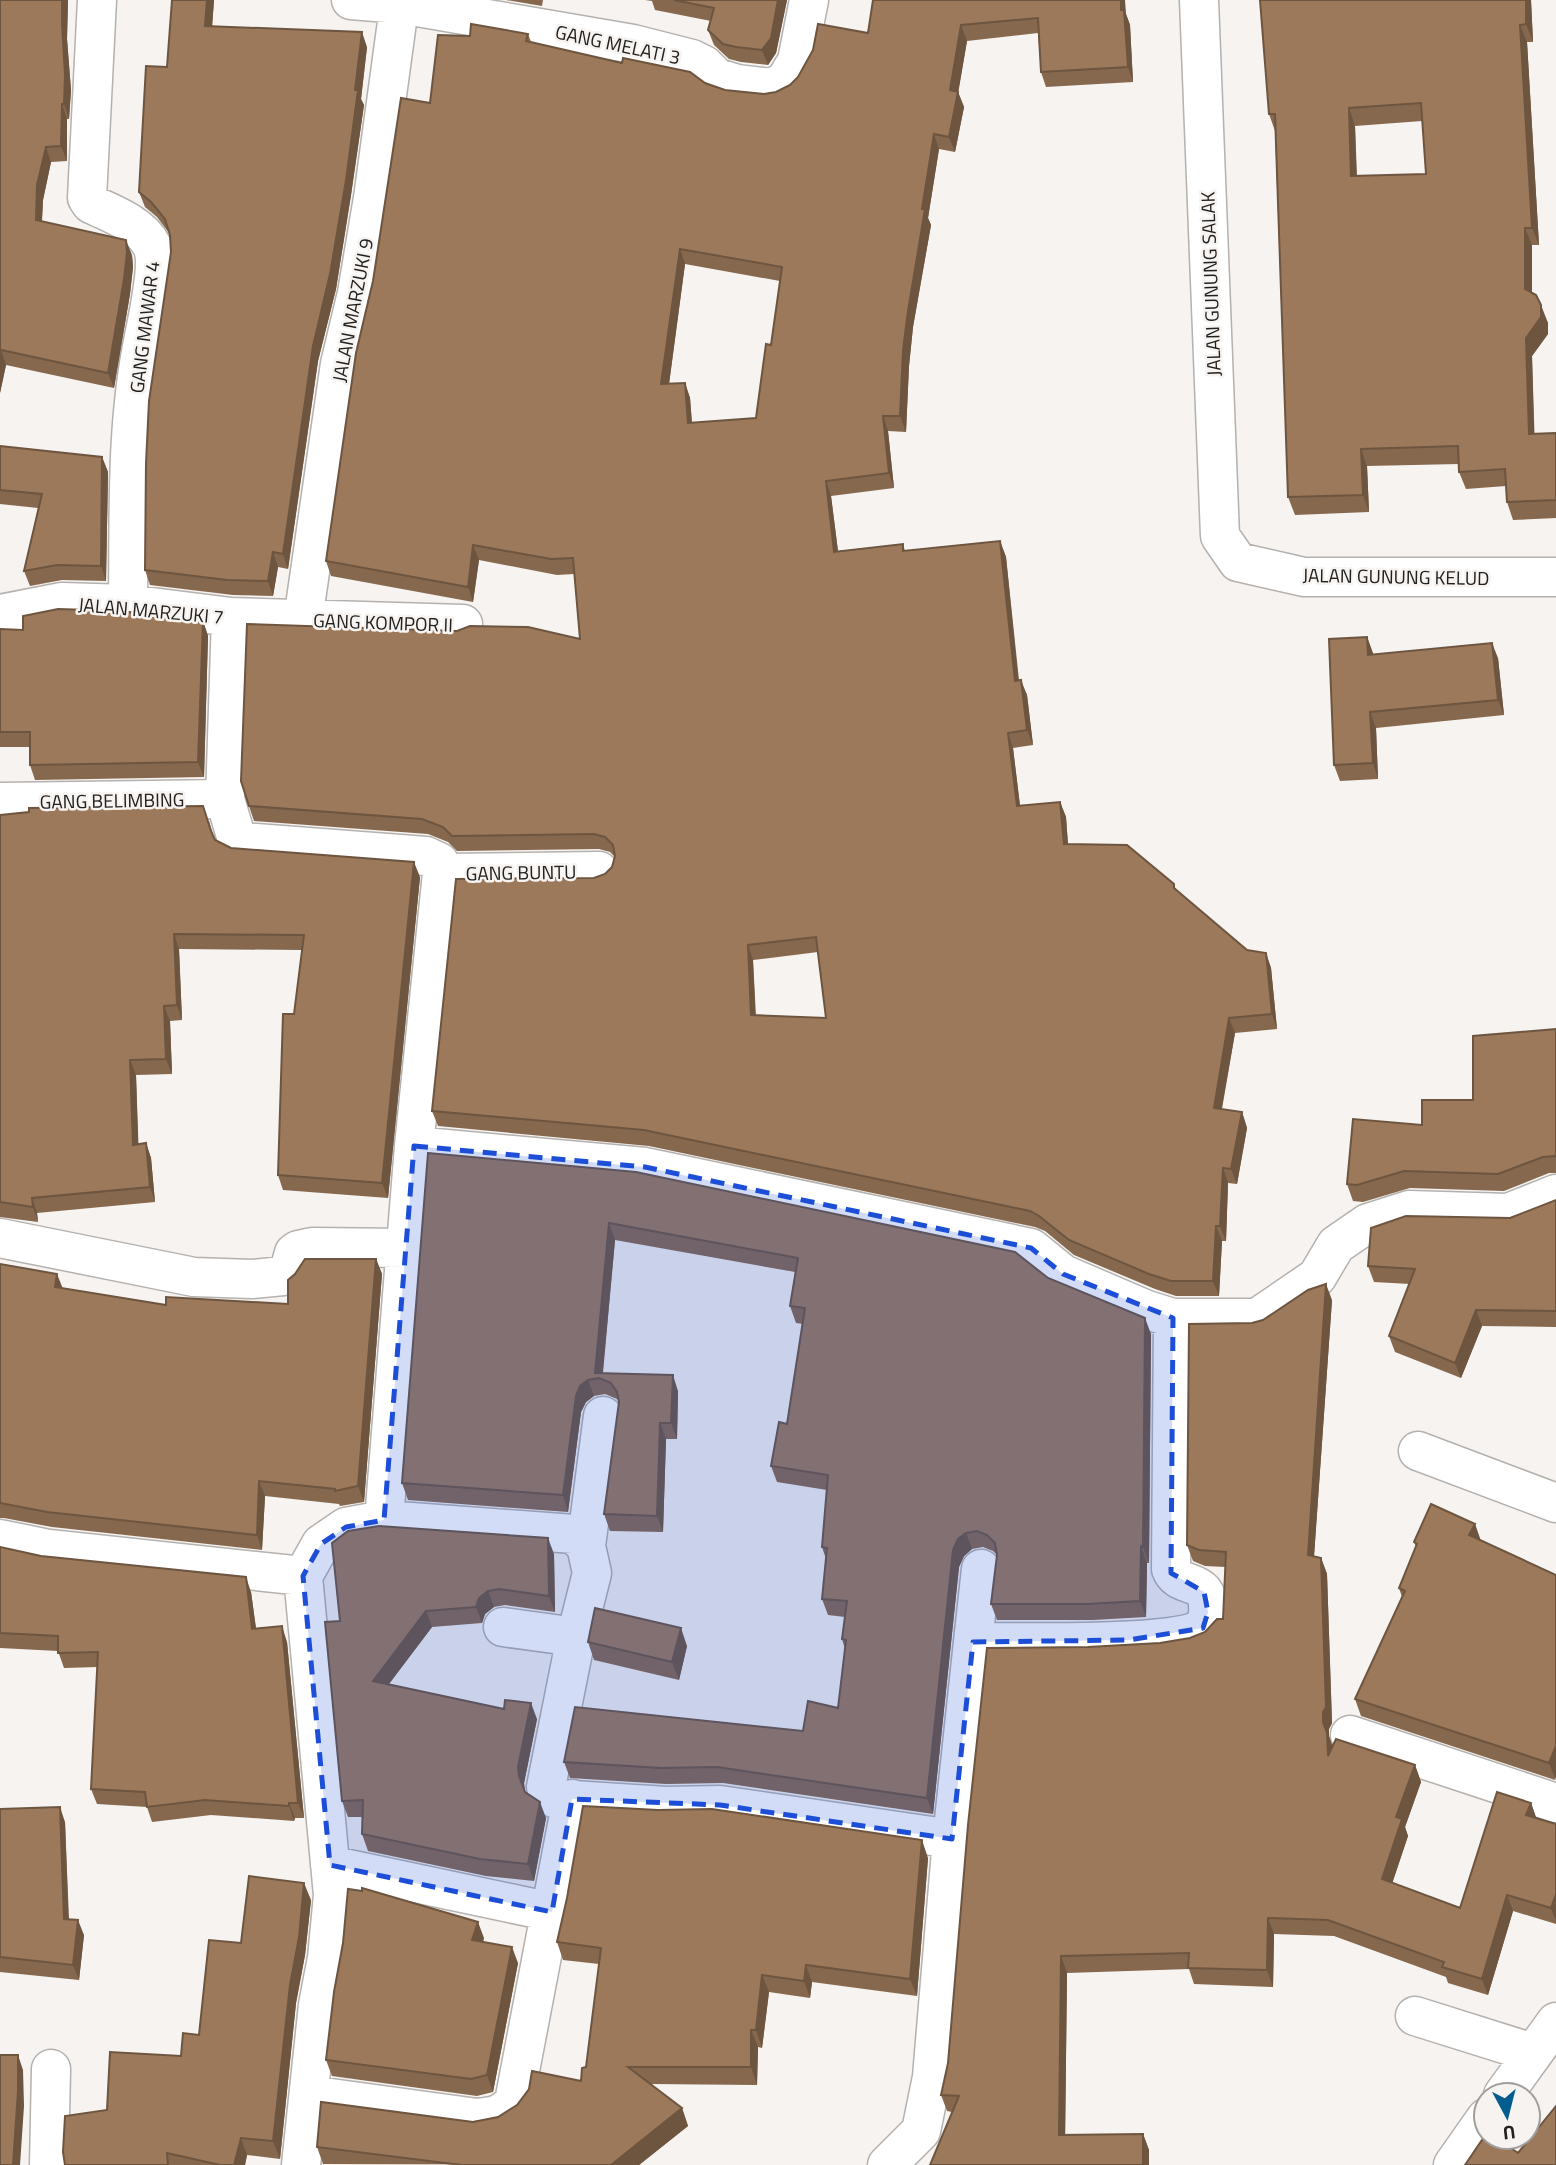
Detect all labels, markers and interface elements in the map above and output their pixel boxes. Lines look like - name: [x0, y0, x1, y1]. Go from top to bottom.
- street label: GANG MELATI 3: [553, 17, 683, 71]
- street label: JALAN GUNUNG SALAK: [1192, 191, 1228, 377]
- street label: JALAN MARZUKI 9: [324, 236, 380, 384]
- street label: GANG MAWAR 4: [122, 259, 166, 395]
- street label: JALAN GUNUNG KELUD: [1302, 560, 1490, 592]
- street label: JALAN MARZUKI 7: [77, 589, 225, 631]
- street label: GANG KOMPOR II: [313, 605, 453, 639]
- street label: GANG BELIMBING: [39, 784, 185, 816]
- street label: GANG BUNTU: [465, 857, 577, 887]
- north arrow: [1472, 2081, 1542, 2151]
- text: U: [1501, 2118, 1517, 2149]

